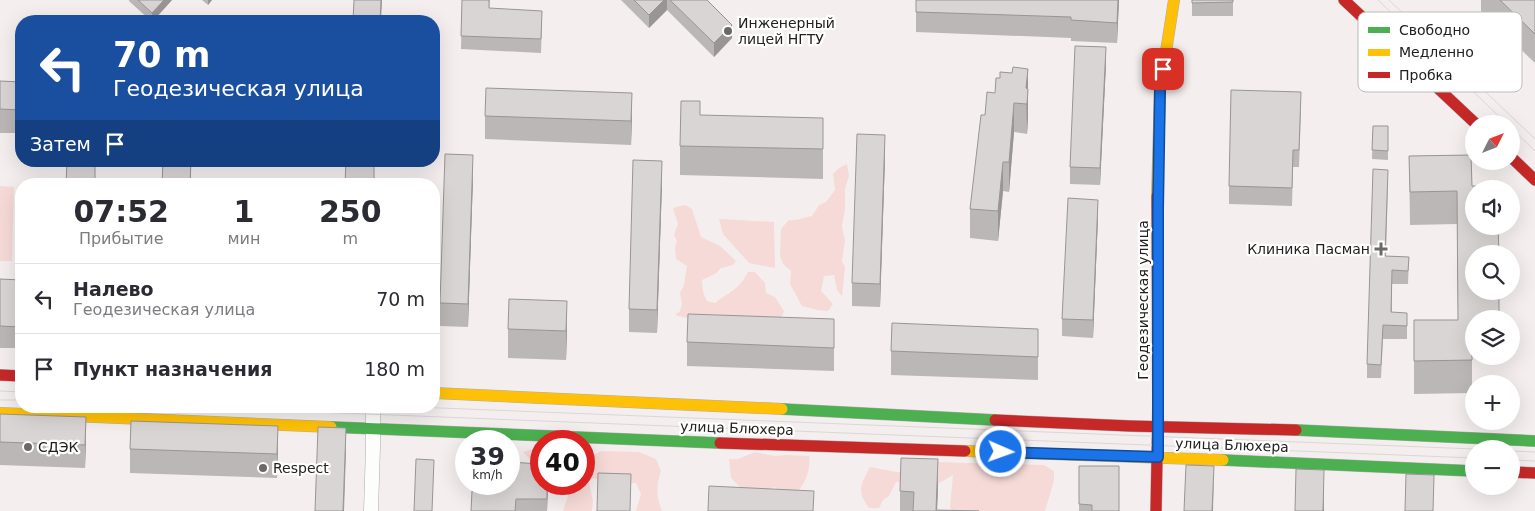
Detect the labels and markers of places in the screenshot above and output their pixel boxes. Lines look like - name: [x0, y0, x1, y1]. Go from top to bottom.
- place label: Инженерный лицей НГТУ: [738, 15, 835, 47]
- marker: Инженерный лицей НГТУ: [722, 25, 734, 37]
- pin: [1142, 48, 1184, 90]
- place label: Клиника Пасман: [1247, 241, 1370, 257]
- marker: Клиника Пасман: [1374, 242, 1388, 256]
- place label: СДЭК: [38, 439, 78, 455]
- marker: СДЭК: [22, 441, 34, 453]
- place label: Respect: [273, 460, 329, 476]
- marker: Respect: [257, 462, 269, 474]

